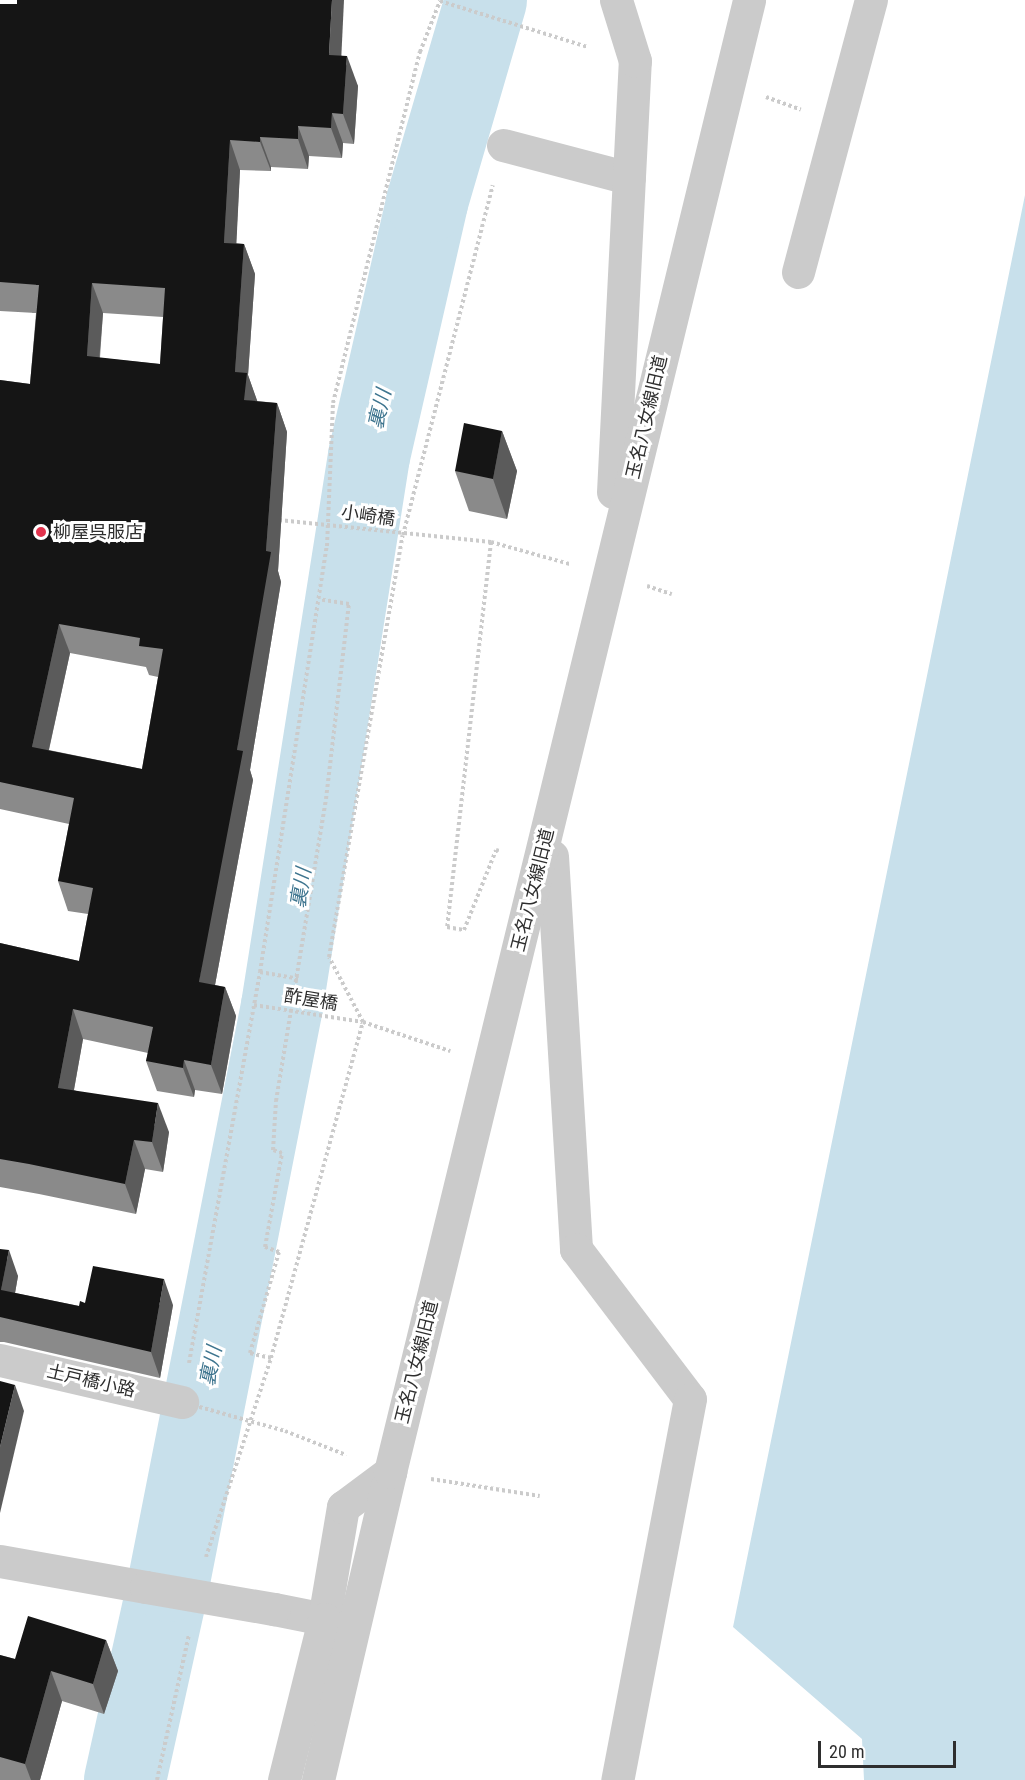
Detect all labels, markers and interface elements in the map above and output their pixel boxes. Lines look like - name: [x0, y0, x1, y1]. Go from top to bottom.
- street label: 玉名八女線旧道: [622, 353, 672, 481]
- water label: 裏川: [364, 387, 396, 431]
- street label: 小崎橋: [340, 502, 396, 530]
- place label: 柳屋呉服店: [53, 521, 143, 543]
- marker: 柳屋呉服店: [34, 525, 48, 539]
- street label: 玉名八女線旧道: [507, 826, 559, 954]
- water label: 裏川: [286, 866, 316, 910]
- street label: 酢屋橋: [283, 985, 339, 1015]
- street label: 玉名八女線旧道: [391, 1298, 443, 1426]
- water label: 裏川: [195, 1344, 227, 1388]
- street label: 土戸橋小路: [45, 1360, 137, 1402]
- scale bar: [821, 1729, 959, 1767]
- text: 20 m: [829, 1741, 864, 1762]

